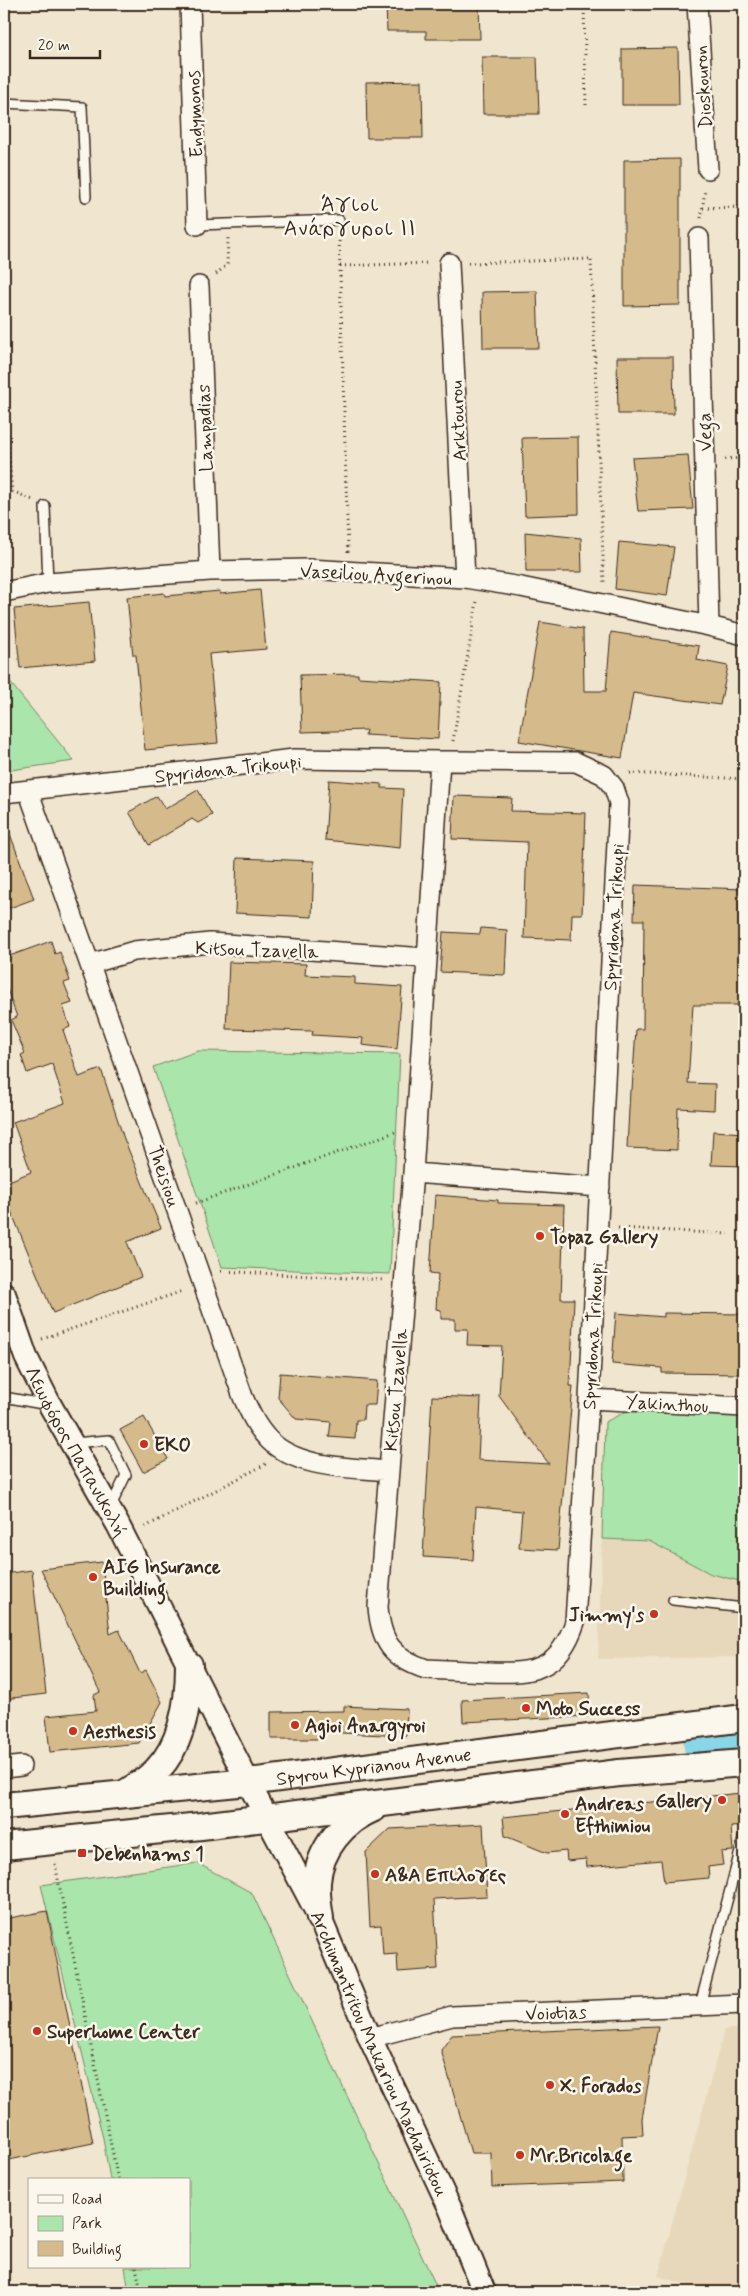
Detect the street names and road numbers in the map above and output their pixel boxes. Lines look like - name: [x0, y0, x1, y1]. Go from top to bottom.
- street label: Dioskouron: [688, 45, 719, 129]
- street label: Endymonos: [181, 70, 210, 158]
- street label: Arktourou: [444, 380, 473, 462]
- street label: Lampadias: [191, 384, 220, 472]
- street label: Vega: [693, 412, 721, 452]
- street label: Vaseiliou Avgerinou: [299, 559, 452, 595]
- street label: Spyridona Trikoupi: [154, 749, 303, 790]
- street label: Spyridona Trikoupi: [598, 843, 631, 991]
- street label: Kitsou Tzavella: [195, 936, 320, 965]
- street label: Theisiou: [141, 1142, 186, 1211]
- street label: Spyridona Trikoupi: [577, 1262, 610, 1410]
- street label: Kitsou Tzavella: [379, 1327, 414, 1453]
- street label: Λεωφόρος Παπανικολή: [19, 1362, 133, 1541]
- street label: Yakinthou: [625, 1390, 709, 1419]
- street label: Spyrou Kyprianou Avenue: [275, 1742, 473, 1792]
- street label: Archimantritou Makariou Machairiotou: [304, 1906, 454, 2201]
- street label: Voiotias: [525, 2000, 588, 2027]

